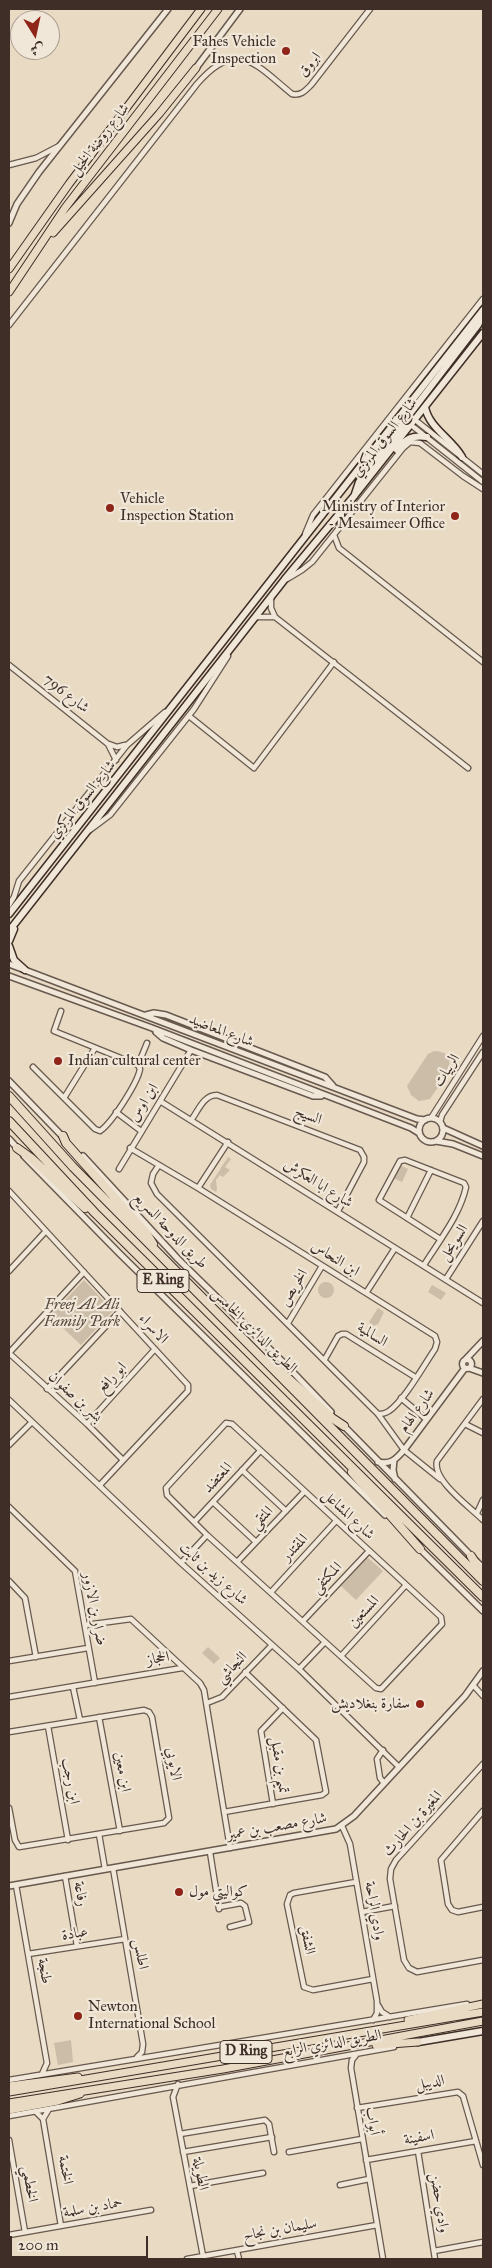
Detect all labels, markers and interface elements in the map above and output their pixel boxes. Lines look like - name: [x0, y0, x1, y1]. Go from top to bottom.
- north arrow: [10, 10, 60, 60]
- place label: Fahes Vehicle Inspection: [192, 33, 276, 68]
- text: ش: [29, 40, 46, 59]
- marker: Fahes Vehicle Inspection: [280, 45, 292, 57]
- street label: ابروق: [295, 49, 325, 81]
- street label: شارع روضة الخيل: [66, 100, 134, 180]
- street label: شارع السوق المركزي: [348, 395, 422, 481]
- place label: Vehicle Inspection Station: [120, 490, 234, 525]
- place label: Ministry of Interior - Mesaimeer Office: [322, 498, 445, 533]
- marker: Vehicle Inspection Station: [104, 502, 116, 514]
- marker: Ministry of Interior - Mesaimeer Office: [449, 510, 461, 522]
- street label: شارع 796: [40, 671, 92, 717]
- street label: شارع السوق المركزي: [46, 757, 120, 843]
- street label: شارع المعاضيد: [186, 1010, 256, 1052]
- street label: الربيات: [430, 1051, 464, 1091]
- place label: Indian cultural center: [68, 1052, 201, 1070]
- marker: Indian cultural center: [52, 1055, 64, 1067]
- street label: ابن اوس: [125, 1080, 163, 1126]
- street label: السيج: [292, 1103, 324, 1129]
- street label: شارع ابا العكرش: [280, 1156, 356, 1212]
- street label: طريق الدوحة السريع: [129, 1189, 211, 1273]
- street label: السويحل: [436, 1221, 472, 1265]
- street label: ابن النحاس: [308, 1237, 362, 1281]
- street label: الخريص: [276, 1266, 312, 1310]
- road number: E Ring: [137, 1270, 189, 1292]
- street label: الطريق الدائري الخامس: [207, 1284, 301, 1378]
- park label: Freej Al Ali Family Park: [44, 1296, 120, 1331]
- street label: الاسراء: [134, 1310, 172, 1348]
- street label: السالمية: [353, 1319, 391, 1351]
- street label: ابو رافع: [93, 1359, 131, 1397]
- street label: بشر بن صفوان: [44, 1368, 106, 1426]
- street label: شارع الهام: [395, 1386, 439, 1436]
- street label: المعتضد: [199, 1459, 237, 1497]
- street label: شارع المشاعل: [318, 1486, 378, 1544]
- street label: المتقي: [247, 1502, 277, 1534]
- street label: المقتدر: [278, 1531, 312, 1565]
- street label: شارع زيد بن ثابت: [175, 1539, 251, 1609]
- street label: المكتفي: [308, 1559, 346, 1597]
- street label: ضرار بن الازور: [78, 1571, 110, 1647]
- street label: المستعين: [345, 1592, 383, 1632]
- street label: الحجاز: [145, 1648, 171, 1670]
- street label: النجاشي: [213, 1648, 251, 1688]
- place label: سفارة بنغلاديش: [331, 1695, 410, 1713]
- marker: سفارة بنغلاديش: [414, 1698, 426, 1710]
- street label: تميم بن مقبل: [266, 1735, 292, 1795]
- street label: الايوبي: [161, 1746, 185, 1782]
- street label: ابن معين: [110, 1751, 134, 1793]
- street label: ابن رجب: [57, 1756, 83, 1806]
- street label: المغيرة بن الحارث: [379, 1787, 447, 1861]
- street label: شارع مصعب بن عمير: [226, 1809, 328, 1845]
- street label: رفاعة: [69, 1880, 91, 1908]
- street label: وادي الراحة: [360, 1880, 388, 1942]
- place label: كواليتي مول: [189, 1883, 248, 1901]
- marker: كواليتي مول: [173, 1886, 185, 1898]
- street label: عبادة: [60, 1923, 90, 1945]
- street label: الشفق: [295, 1924, 319, 1956]
- street label: اطلس: [128, 1937, 152, 1971]
- street label: طنجة: [33, 1957, 55, 1985]
- place label: Newton International School: [88, 1998, 215, 2033]
- marker: Newton International School: [72, 2010, 84, 2022]
- street label: الطريق الدائري الرابع: [281, 2026, 383, 2062]
- road number: D Ring: [220, 2040, 272, 2064]
- street label: الديبل: [414, 2072, 446, 2094]
- street label: أبواب: [361, 2105, 383, 2137]
- street label: اسفينة: [402, 2126, 436, 2150]
- street label: الختمة: [54, 2154, 76, 2186]
- street label: الطويلة: [188, 2156, 212, 2192]
- street label: الخطمي: [17, 2164, 41, 2204]
- street label: وادي حضن: [425, 2172, 453, 2234]
- street label: حماد بن سلمة: [62, 2194, 124, 2222]
- street label: سليمان بن نجاح: [242, 2215, 318, 2245]
- scale bar: [12, 2226, 150, 2258]
- text: 200 m: [18, 2236, 59, 2254]

